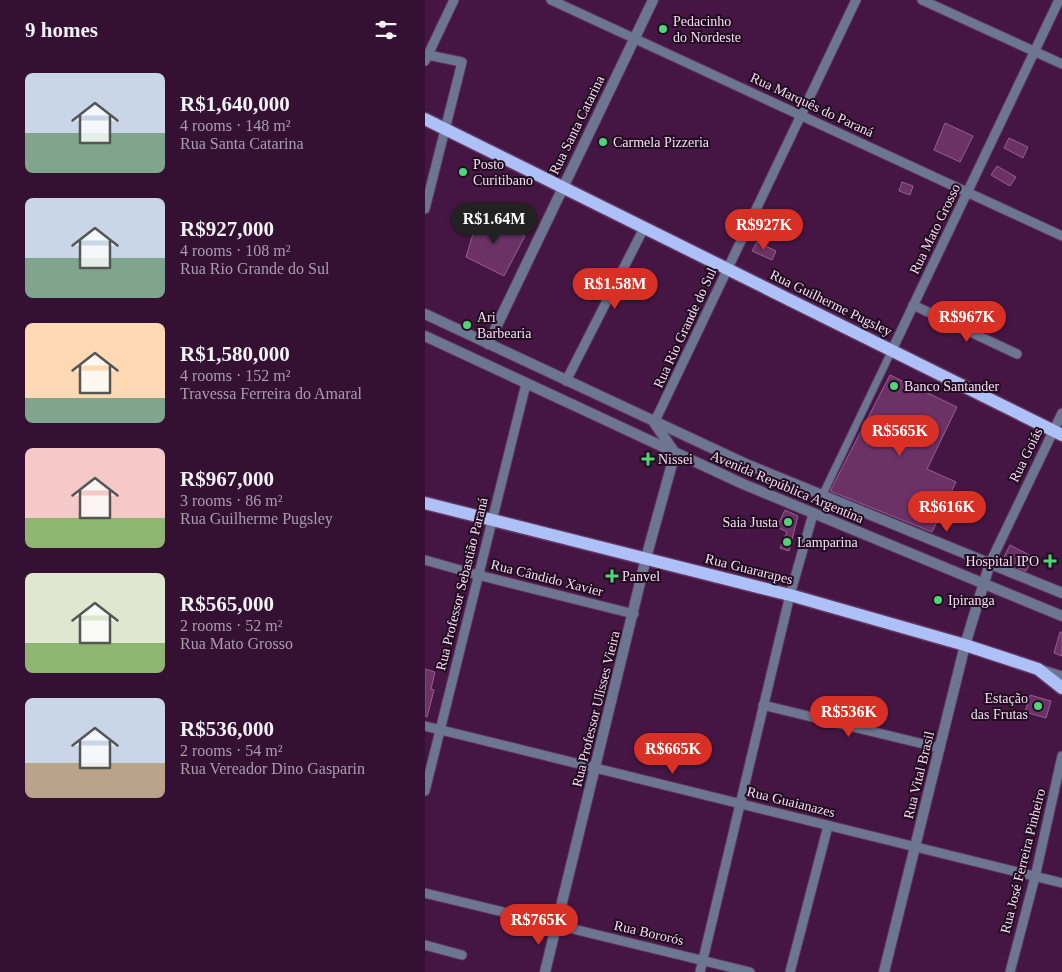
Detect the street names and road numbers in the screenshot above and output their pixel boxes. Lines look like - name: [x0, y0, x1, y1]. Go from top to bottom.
- street label: Rua Marquês do Paraná: [748, 70, 877, 140]
- street label: Rua Santa Catarina: [547, 72, 608, 177]
- street label: Rua Mato Grosso: [907, 181, 963, 277]
- street label: Rua Rio Grande do Sul: [651, 266, 719, 390]
- street label: Rua Guilherme Pugsley: [768, 267, 894, 339]
- street label: Rua Goiás: [1006, 425, 1046, 485]
- street label: Avenida República Argentina: [708, 448, 867, 526]
- street label: Rua Professor Sebastião Paraná: [433, 495, 491, 672]
- street label: Rua Guararapes: [704, 551, 794, 587]
- street label: Rua Cândido Xavier: [489, 557, 605, 599]
- street label: Rua Professor Ulisses Vieira: [569, 629, 623, 789]
- street label: Rua Vital Brasil: [901, 729, 937, 820]
- street label: Rua Guaianazes: [745, 784, 837, 820]
- street label: Rua José Ferreira Pinheiro: [998, 787, 1048, 935]
- street label: Rua Bororós: [613, 918, 685, 948]

